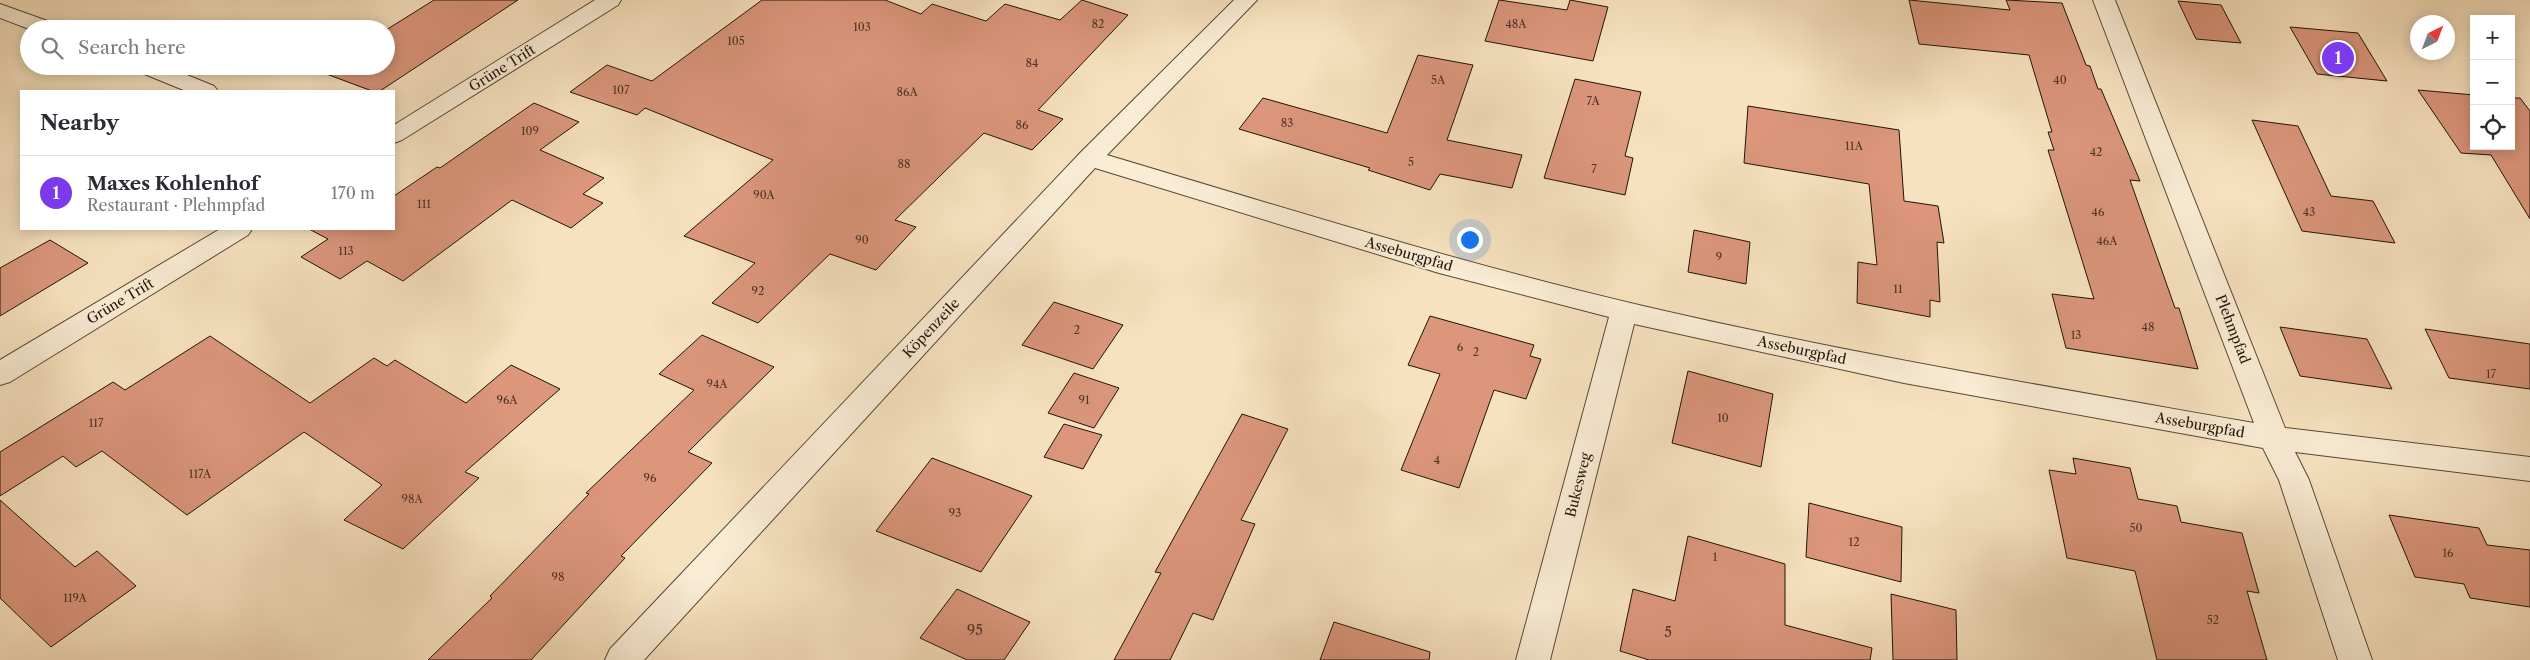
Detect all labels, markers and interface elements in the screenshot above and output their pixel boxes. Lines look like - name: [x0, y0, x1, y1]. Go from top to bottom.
- north arrow: [2410, 15, 2455, 60]
- map controls: [2470, 15, 2515, 150]
- button: +: [2470, 15, 2515, 60]
- house number: 82: [1092, 17, 1104, 31]
- house number: 48A: [1505, 17, 1527, 31]
- search box: [20, 20, 395, 75]
- house number: 103: [853, 20, 871, 34]
- icon: search: [38, 34, 66, 62]
- house number: 105: [727, 34, 745, 48]
- text: Search here: [78, 36, 186, 59]
- pin: 1: [2322, 39, 2354, 77]
- street label: Grüne Trift: [465, 40, 539, 96]
- house number: 84: [1026, 56, 1038, 70]
- button: −: [2470, 60, 2515, 105]
- house number: 5A: [1431, 73, 1446, 87]
- house number: 40: [2053, 73, 2067, 87]
- house number: 107: [612, 83, 630, 97]
- house number: 86A: [896, 85, 918, 99]
- house number: 7A: [1586, 94, 1600, 108]
- button: locate: [2470, 105, 2515, 150]
- text: Nearby: [40, 110, 119, 135]
- house number: 83: [1281, 116, 1293, 130]
- house number: 86: [1016, 118, 1029, 132]
- house number: 109: [521, 124, 539, 138]
- house number: 11A: [1845, 139, 1864, 153]
- house number: 42: [2090, 145, 2102, 159]
- house number: 5: [1408, 155, 1414, 169]
- house number: 88: [897, 157, 911, 171]
- house number: 7: [1591, 162, 1597, 176]
- text: Maxes Kohlenhof: [87, 172, 259, 195]
- text: 1: [52, 183, 60, 203]
- text: 170 m: [331, 183, 375, 203]
- house number: 90A: [753, 188, 776, 202]
- text: Restaurant · Plehmpfad: [87, 195, 265, 215]
- house number: 111: [417, 197, 431, 211]
- house number: 46: [2092, 205, 2105, 219]
- house number: 43: [2303, 205, 2315, 219]
- your location: [1457, 227, 1483, 253]
- house number: 90: [855, 233, 869, 247]
- street label: Asseburgpfad: [1362, 233, 1455, 275]
- house number: 46A: [2097, 234, 2118, 248]
- house number: 113: [338, 244, 354, 258]
- house number: 9: [1716, 250, 1722, 264]
- street label: Grüne Trift: [83, 274, 157, 328]
- house number: 11: [1893, 282, 1903, 296]
- house number: 92: [752, 284, 764, 298]
- street label: Plehmpfad: [2212, 292, 2255, 367]
- street label: Köpenzeile: [899, 294, 963, 362]
- house number: 48: [2142, 320, 2154, 334]
- house number: 2: [1074, 323, 1080, 337]
- house number: 13: [2071, 328, 2081, 342]
- street label: Asseburgpfad: [1755, 332, 1848, 368]
- house number: 6: [1457, 340, 1464, 354]
- house number: 2: [1473, 345, 1479, 359]
- house number: 17: [2486, 367, 2497, 381]
- house number: 94A: [706, 377, 728, 391]
- house number: 96A: [496, 393, 518, 407]
- house number: 91: [1078, 393, 1090, 407]
- street label: Asseburgpfad: [2153, 408, 2246, 442]
- house number: 10: [1717, 411, 1729, 425]
- house number: 117: [89, 416, 104, 430]
- street label: Bukesweg: [1561, 450, 1595, 519]
- house number: 4: [1434, 453, 1440, 467]
- house number: 117A: [189, 467, 212, 481]
- house number: 96: [644, 471, 657, 485]
- house number: 98A: [401, 492, 423, 506]
- house number: 93: [949, 506, 961, 520]
- house number: 50: [2130, 521, 2142, 535]
- house number: 12: [1849, 535, 1859, 549]
- house number: 16: [2442, 546, 2454, 560]
- house number: 1: [1713, 550, 1718, 564]
- house number: 98: [552, 570, 564, 584]
- house number: 119A: [63, 591, 88, 605]
- house number: 52: [2207, 613, 2219, 627]
- house number: 95: [967, 621, 983, 639]
- house number: 5: [1664, 623, 1672, 641]

